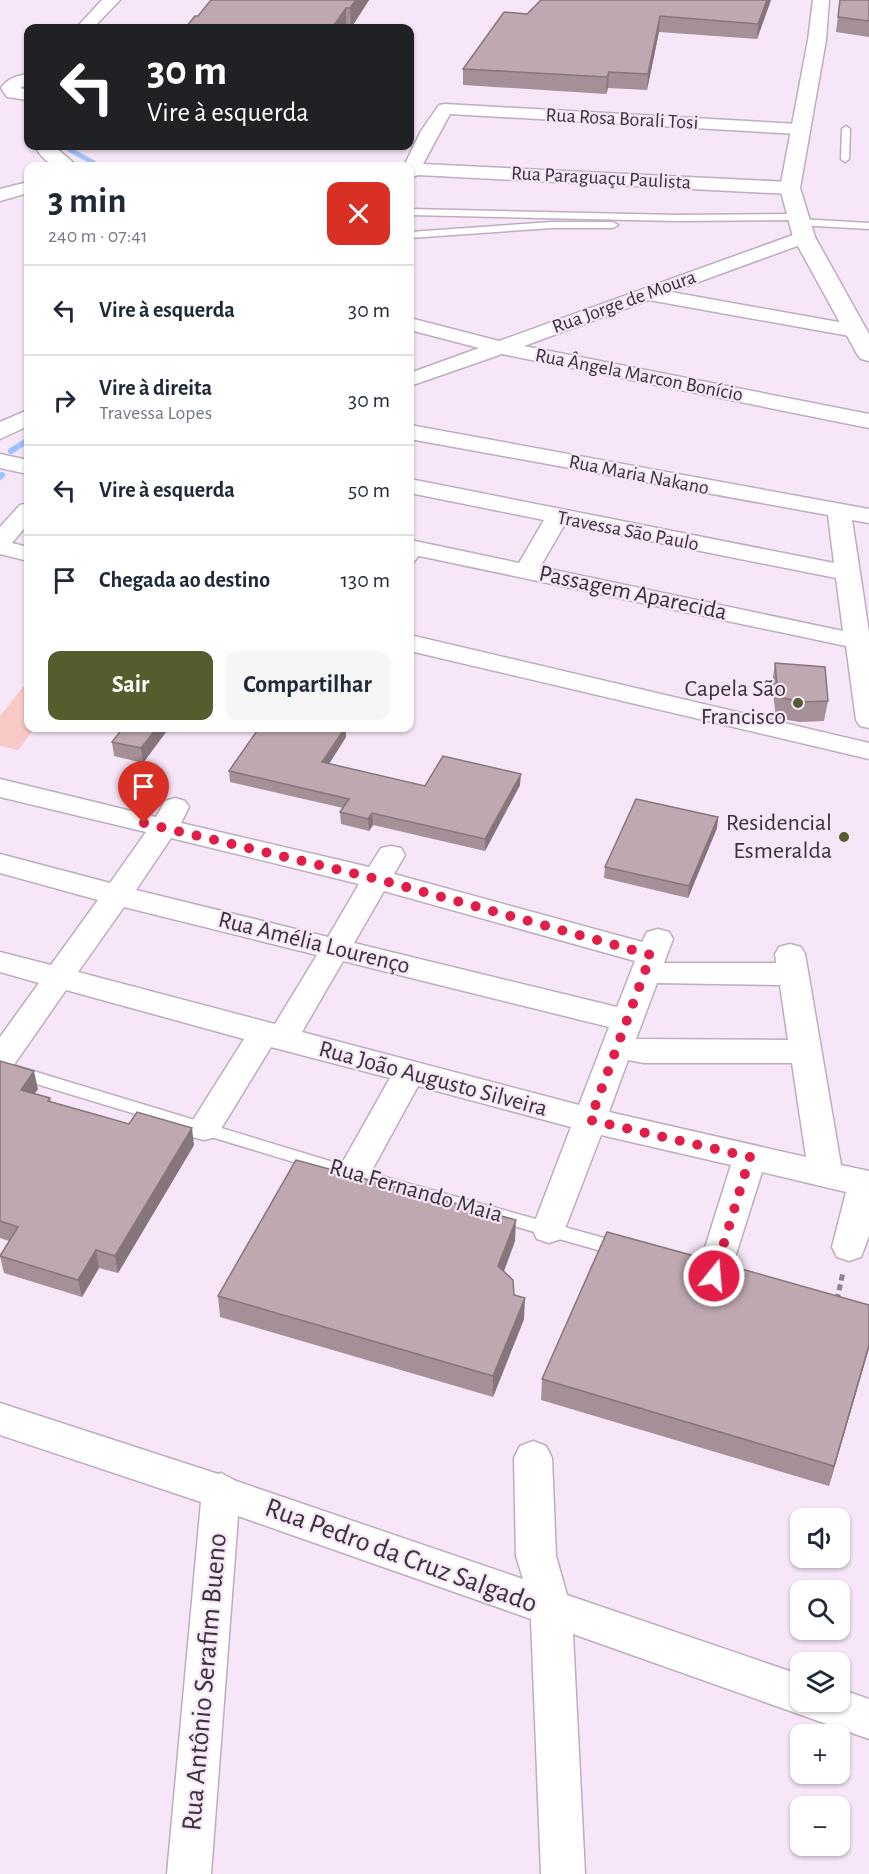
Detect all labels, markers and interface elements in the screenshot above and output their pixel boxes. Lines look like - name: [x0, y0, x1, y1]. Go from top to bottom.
- icon: left: [48, 48, 126, 126]
- text: 30 m: [147, 50, 227, 92]
- text: Vire à esquerda: [147, 99, 309, 126]
- street label: Rua Rosa Borali Tosi: [545, 105, 699, 133]
- street label: Rua Paraguaçu Paulista: [510, 163, 692, 193]
- button: close: [327, 182, 390, 245]
- text: 3 min: [48, 183, 126, 219]
- text: 240 m · 07:41: [48, 226, 148, 246]
- street label: Rua Jorge de Moura: [550, 267, 698, 337]
- icon: left: [48, 294, 81, 327]
- text: Vire à esquerda: [99, 299, 235, 321]
- text: 30 m: [348, 299, 390, 321]
- street label: Rua Ângela Marcon Bonício: [533, 344, 745, 405]
- text: Vire à direita: [99, 377, 212, 399]
- icon: right: [48, 384, 81, 417]
- text: 30 m: [348, 389, 390, 411]
- text: Travessa Lopes: [99, 403, 212, 423]
- street label: Rua Maria Nakano: [567, 452, 711, 498]
- icon: left: [48, 474, 81, 507]
- text: Vire à esquerda: [99, 479, 235, 501]
- text: 50 m: [348, 479, 390, 501]
- street label: Travessa São Paulo: [555, 507, 701, 555]
- street label: Passagem Aparecida: [537, 561, 729, 625]
- icon: arrive: [48, 564, 81, 597]
- text: Chegada ao destino: [99, 569, 270, 591]
- text: 130 m: [341, 569, 390, 591]
- button: Sair: [48, 651, 213, 720]
- button: Compartilhar: [225, 651, 390, 720]
- place label: Capela São Francisco: [684, 677, 786, 729]
- marker: Capela São Francisco: [791, 696, 805, 710]
- pin: [118, 761, 169, 823]
- icon: arrive: [127, 770, 160, 803]
- place label: Residencial Esmeralda: [726, 811, 832, 863]
- marker: Residencial Esmeralda: [837, 830, 851, 844]
- street label: Rua Amélia Lourenço: [216, 908, 412, 978]
- street label: Rua João Augusto Silveira: [316, 1037, 550, 1121]
- street label: Rua Fernando Maia: [327, 1155, 505, 1227]
- position arrow: [682, 1244, 746, 1308]
- street label: Rua Pedro da Cruz Salgado: [261, 1494, 541, 1618]
- map controls: [790, 1508, 850, 1856]
- button: sound: [790, 1508, 850, 1568]
- street label: Rua Antônio Serafim Bueno: [178, 1532, 232, 1832]
- button: search: [790, 1580, 850, 1640]
- button: layers: [790, 1652, 850, 1712]
- button: +: [790, 1724, 850, 1784]
- button: −: [790, 1796, 850, 1856]

